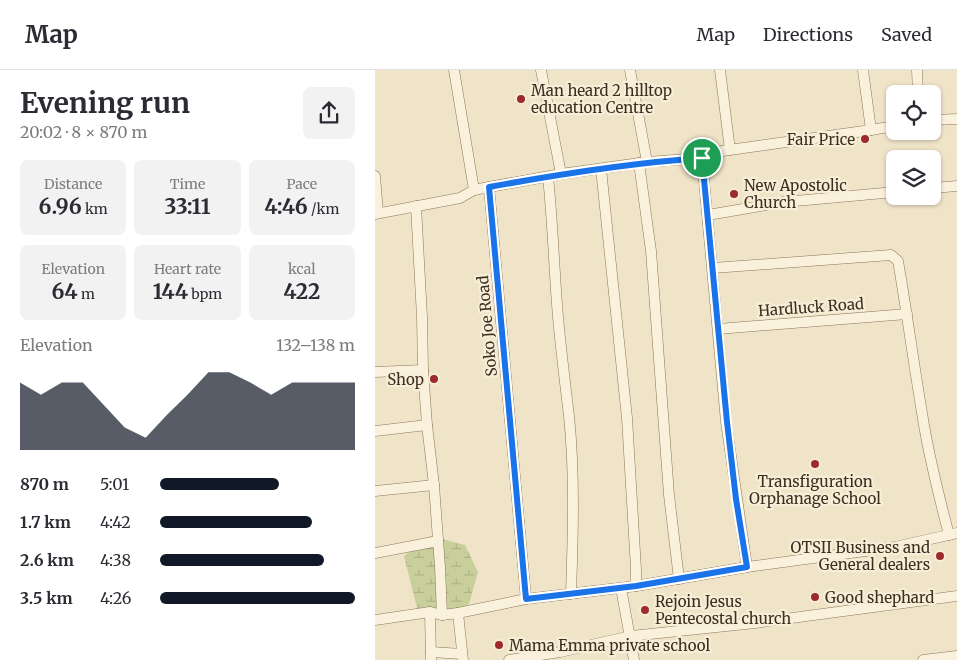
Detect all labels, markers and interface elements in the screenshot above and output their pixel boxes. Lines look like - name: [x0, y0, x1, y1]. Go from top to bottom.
- text: Map: [25, 19, 78, 50]
- text: Map: [697, 23, 735, 46]
- text: Directions: [763, 23, 853, 46]
- text: Saved: [881, 23, 932, 46]
- place label: Man heard 2 hilltop education Centre: [531, 81, 672, 117]
- text: Evening run: [20, 85, 190, 121]
- map controls: [886, 85, 941, 205]
- button: locate: [886, 85, 941, 140]
- button: share: [303, 87, 355, 139]
- marker: Man heard 2 hilltop education Centre: [515, 93, 527, 105]
- text: 20:02 · 8 × 870 m: [20, 122, 147, 142]
- place label: Fair Price: [787, 130, 855, 149]
- marker: Fair Price: [859, 133, 871, 145]
- pin: [681, 137, 723, 179]
- icon: arrive: [688, 144, 716, 172]
- button: layers: [886, 150, 941, 205]
- text: Distance: [44, 175, 102, 193]
- text: Time: [170, 175, 205, 193]
- text: Pace: [287, 175, 317, 193]
- place label: New Apostolic Church: [744, 176, 847, 212]
- marker: New Apostolic Church: [728, 188, 740, 200]
- text: 6.96: [39, 193, 82, 220]
- text: 33:11: [164, 193, 211, 220]
- text: 4:46: [264, 193, 308, 220]
- text: km: [82, 200, 108, 218]
- text: /km: [308, 200, 339, 218]
- text: Elevation: [41, 260, 105, 278]
- text: Heart rate: [154, 260, 221, 278]
- text: kcal: [288, 260, 316, 278]
- street label: Soko Joe Road: [473, 275, 501, 377]
- text: 64: [51, 278, 78, 305]
- text: 144: [153, 278, 188, 305]
- text: 422: [283, 278, 320, 305]
- text: m: [78, 285, 95, 303]
- text: bpm: [188, 285, 222, 303]
- street label: Hardluck Road: [757, 294, 865, 320]
- text: Elevation: [20, 335, 93, 355]
- text: 132–138 m: [276, 335, 355, 355]
- place label: Shop: [387, 370, 424, 389]
- marker: Shop: [428, 373, 440, 385]
- marker: Transfiguration Orphanage School: [809, 458, 821, 470]
- place label: Transfiguration Orphanage School: [749, 472, 881, 508]
- text: 870 m: [20, 474, 69, 494]
- text: 5:01: [100, 474, 129, 494]
- text: 1.7 km: [20, 512, 71, 532]
- text: 4:42: [100, 512, 131, 532]
- place label: OTSII Business and General dealers: [791, 538, 930, 574]
- text: 2.6 km: [20, 550, 74, 570]
- text: 4:38: [100, 550, 131, 570]
- marker: OTSII Business and General dealers: [934, 550, 946, 562]
- text: 3.5 km: [20, 588, 73, 608]
- text: 4:26: [100, 588, 132, 608]
- place label: Good shephard: [825, 588, 934, 607]
- marker: Good shephard: [809, 591, 821, 603]
- place label: Rejoin Jesus Pentecostal church: [655, 592, 791, 628]
- marker: Rejoin Jesus Pentecostal church: [639, 604, 651, 616]
- place label: Mama Emma private school: [509, 636, 711, 655]
- marker: Mama Emma private school: [493, 639, 505, 651]

